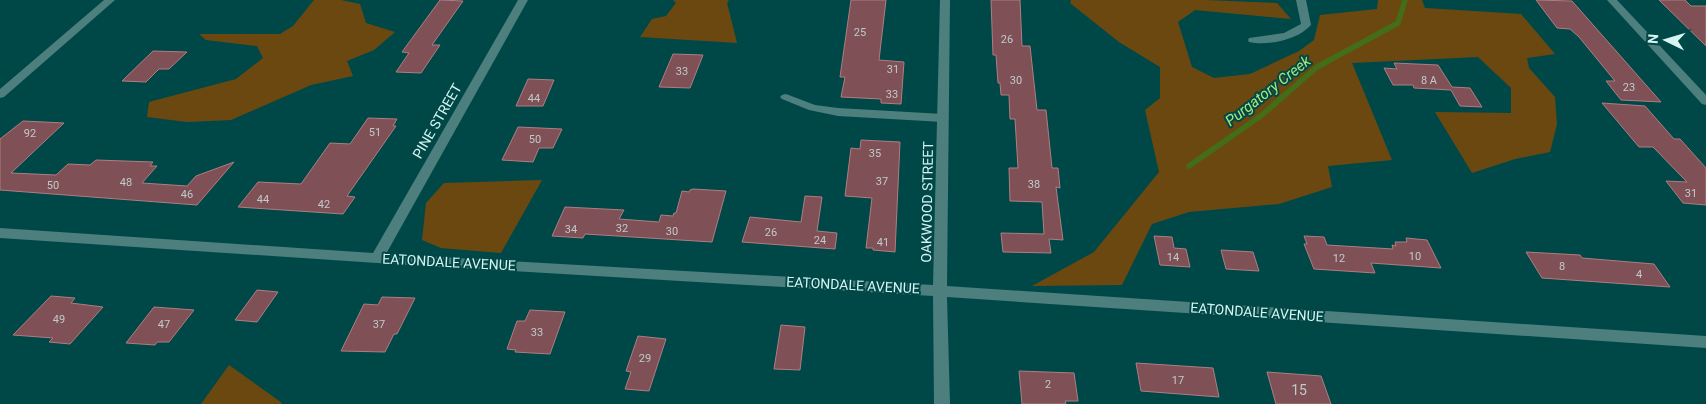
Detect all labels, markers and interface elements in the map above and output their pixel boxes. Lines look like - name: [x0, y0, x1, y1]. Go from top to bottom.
- north arrow: [1641, 15, 1691, 65]
- house number: 25: [854, 26, 866, 39]
- house number: 26: [1001, 33, 1013, 46]
- text: N: [1645, 33, 1661, 44]
- water label: Purgatory Creek: [1222, 52, 1315, 130]
- house number: 31: [887, 63, 899, 76]
- house number: 33: [676, 65, 688, 78]
- house number: 30: [1010, 74, 1022, 87]
- house number: 8 A: [1421, 74, 1438, 87]
- street label: PINE STREET: [409, 80, 465, 161]
- house number: 23: [1623, 81, 1635, 94]
- house number: 33: [886, 88, 898, 101]
- house number: 44: [528, 92, 540, 105]
- house number: 51: [369, 126, 381, 139]
- house number: 92: [24, 127, 36, 140]
- house number: 50: [529, 133, 541, 146]
- street label: OAKWOOD STREET: [918, 141, 936, 263]
- house number: 35: [869, 147, 881, 160]
- house number: 37: [876, 175, 888, 188]
- house number: 48: [120, 176, 132, 189]
- house number: 38: [1028, 178, 1040, 191]
- house number: 50: [47, 179, 59, 192]
- house number: 31: [1685, 187, 1697, 200]
- house number: 46: [181, 188, 193, 201]
- house number: 44: [257, 193, 269, 206]
- house number: 42: [318, 198, 330, 211]
- house number: 32: [616, 222, 628, 235]
- house number: 34: [565, 223, 577, 236]
- house number: 30: [666, 225, 678, 238]
- house number: 26: [765, 226, 777, 239]
- house number: 24: [814, 234, 826, 247]
- house number: 41: [877, 236, 889, 249]
- house number: 10: [1409, 250, 1421, 263]
- street label: EATONDALE AVENUE: [382, 251, 516, 273]
- house number: 14: [1167, 251, 1179, 264]
- house number: 12: [1333, 252, 1345, 265]
- house number: 8: [1559, 260, 1565, 273]
- house number: 4: [1636, 268, 1642, 281]
- street label: EATONDALE AVENUE: [786, 274, 920, 296]
- street label: EATONDALE AVENUE: [1190, 299, 1324, 325]
- house number: 49: [53, 313, 65, 326]
- house number: 47: [158, 318, 170, 331]
- house number: 37: [373, 318, 385, 331]
- house number: 33: [531, 326, 543, 339]
- house number: 29: [639, 352, 651, 365]
- house number: 17: [1172, 374, 1184, 387]
- house number: 2: [1045, 378, 1051, 391]
- house number: 15: [1291, 382, 1307, 398]

